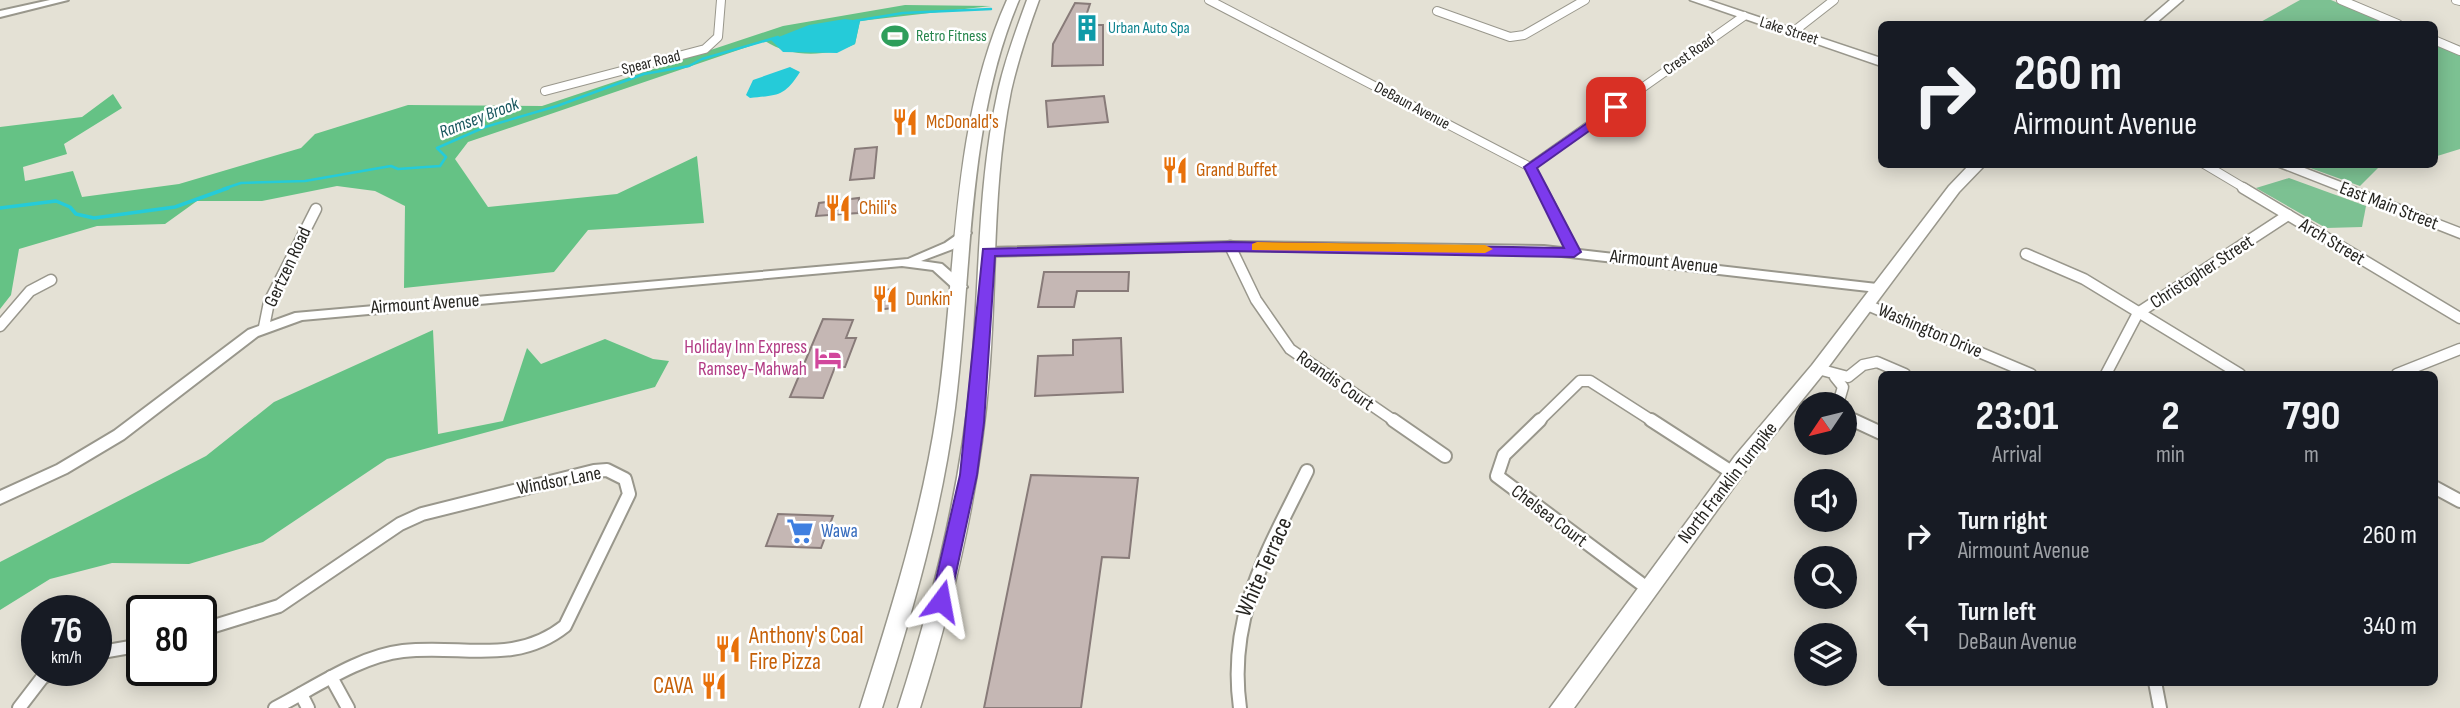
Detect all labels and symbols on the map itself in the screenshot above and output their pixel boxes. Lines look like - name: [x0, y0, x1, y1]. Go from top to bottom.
- building icon: Urban Auto Spa: [1072, 13, 1102, 43]
- street label: Lake Street: [1757, 13, 1821, 49]
- place label: Urban Auto Spa: [1108, 19, 1190, 38]
- sports icon: Retro Fitness: [880, 21, 910, 51]
- place label: Retro Fitness: [916, 27, 987, 46]
- street label: Crest Road: [1660, 30, 1718, 80]
- street label: Spear Road: [620, 47, 682, 79]
- pin: [1586, 77, 1646, 137]
- street label: DeBaun Avenue: [1371, 78, 1453, 134]
- water label: Ramsey Brook: [436, 93, 523, 143]
- restaurant icon: McDonald's: [890, 107, 920, 137]
- place label: McDonald's: [926, 111, 999, 134]
- restaurant icon: Grand Buffet: [1160, 155, 1190, 185]
- place label: Grand Buffet: [1196, 159, 1278, 182]
- street label: East Main Street: [2336, 177, 2442, 235]
- restaurant icon: Chili's: [823, 193, 853, 223]
- place label: Chili's: [859, 197, 897, 220]
- street label: Arch Street: [2294, 213, 2369, 271]
- street label: Gertzen Road: [259, 223, 317, 311]
- street label: Christopher Street: [2146, 230, 2258, 314]
- street label: Airmount Avenue: [1608, 245, 1719, 279]
- restaurant icon: Dunkin': [870, 284, 900, 314]
- place label: Dunkin': [906, 288, 953, 311]
- street label: Airmount Avenue: [369, 289, 480, 319]
- street label: Washington Drive: [1874, 299, 1986, 363]
- place label: Holiday Inn Express Ramsey-Mahwah: [684, 336, 807, 381]
- hotel icon: Holiday Inn Express Ramsey-Mahwah: [813, 343, 843, 373]
- street label: Roandis Court: [1292, 346, 1378, 416]
- north arrow: [1794, 392, 1857, 455]
- street label: North Franklin Turnpike: [1673, 418, 1783, 548]
- street label: Windsor Lane: [515, 462, 603, 500]
- street label: Chelsea Court: [1506, 480, 1592, 552]
- street label: White Terrace: [1230, 513, 1298, 621]
- supermarket icon: Wawa: [785, 516, 815, 546]
- place label: Wawa: [821, 520, 858, 543]
- position arrow: [904, 564, 978, 638]
- speed limit sign: 80: [126, 595, 217, 686]
- place label: Anthony's Coal Fire Pizza: [748, 622, 863, 676]
- restaurant icon: Anthony's Coal Fire Pizza: [713, 634, 743, 664]
- restaurant icon: CAVA: [699, 671, 729, 701]
- place label: CAVA: [653, 672, 693, 700]

